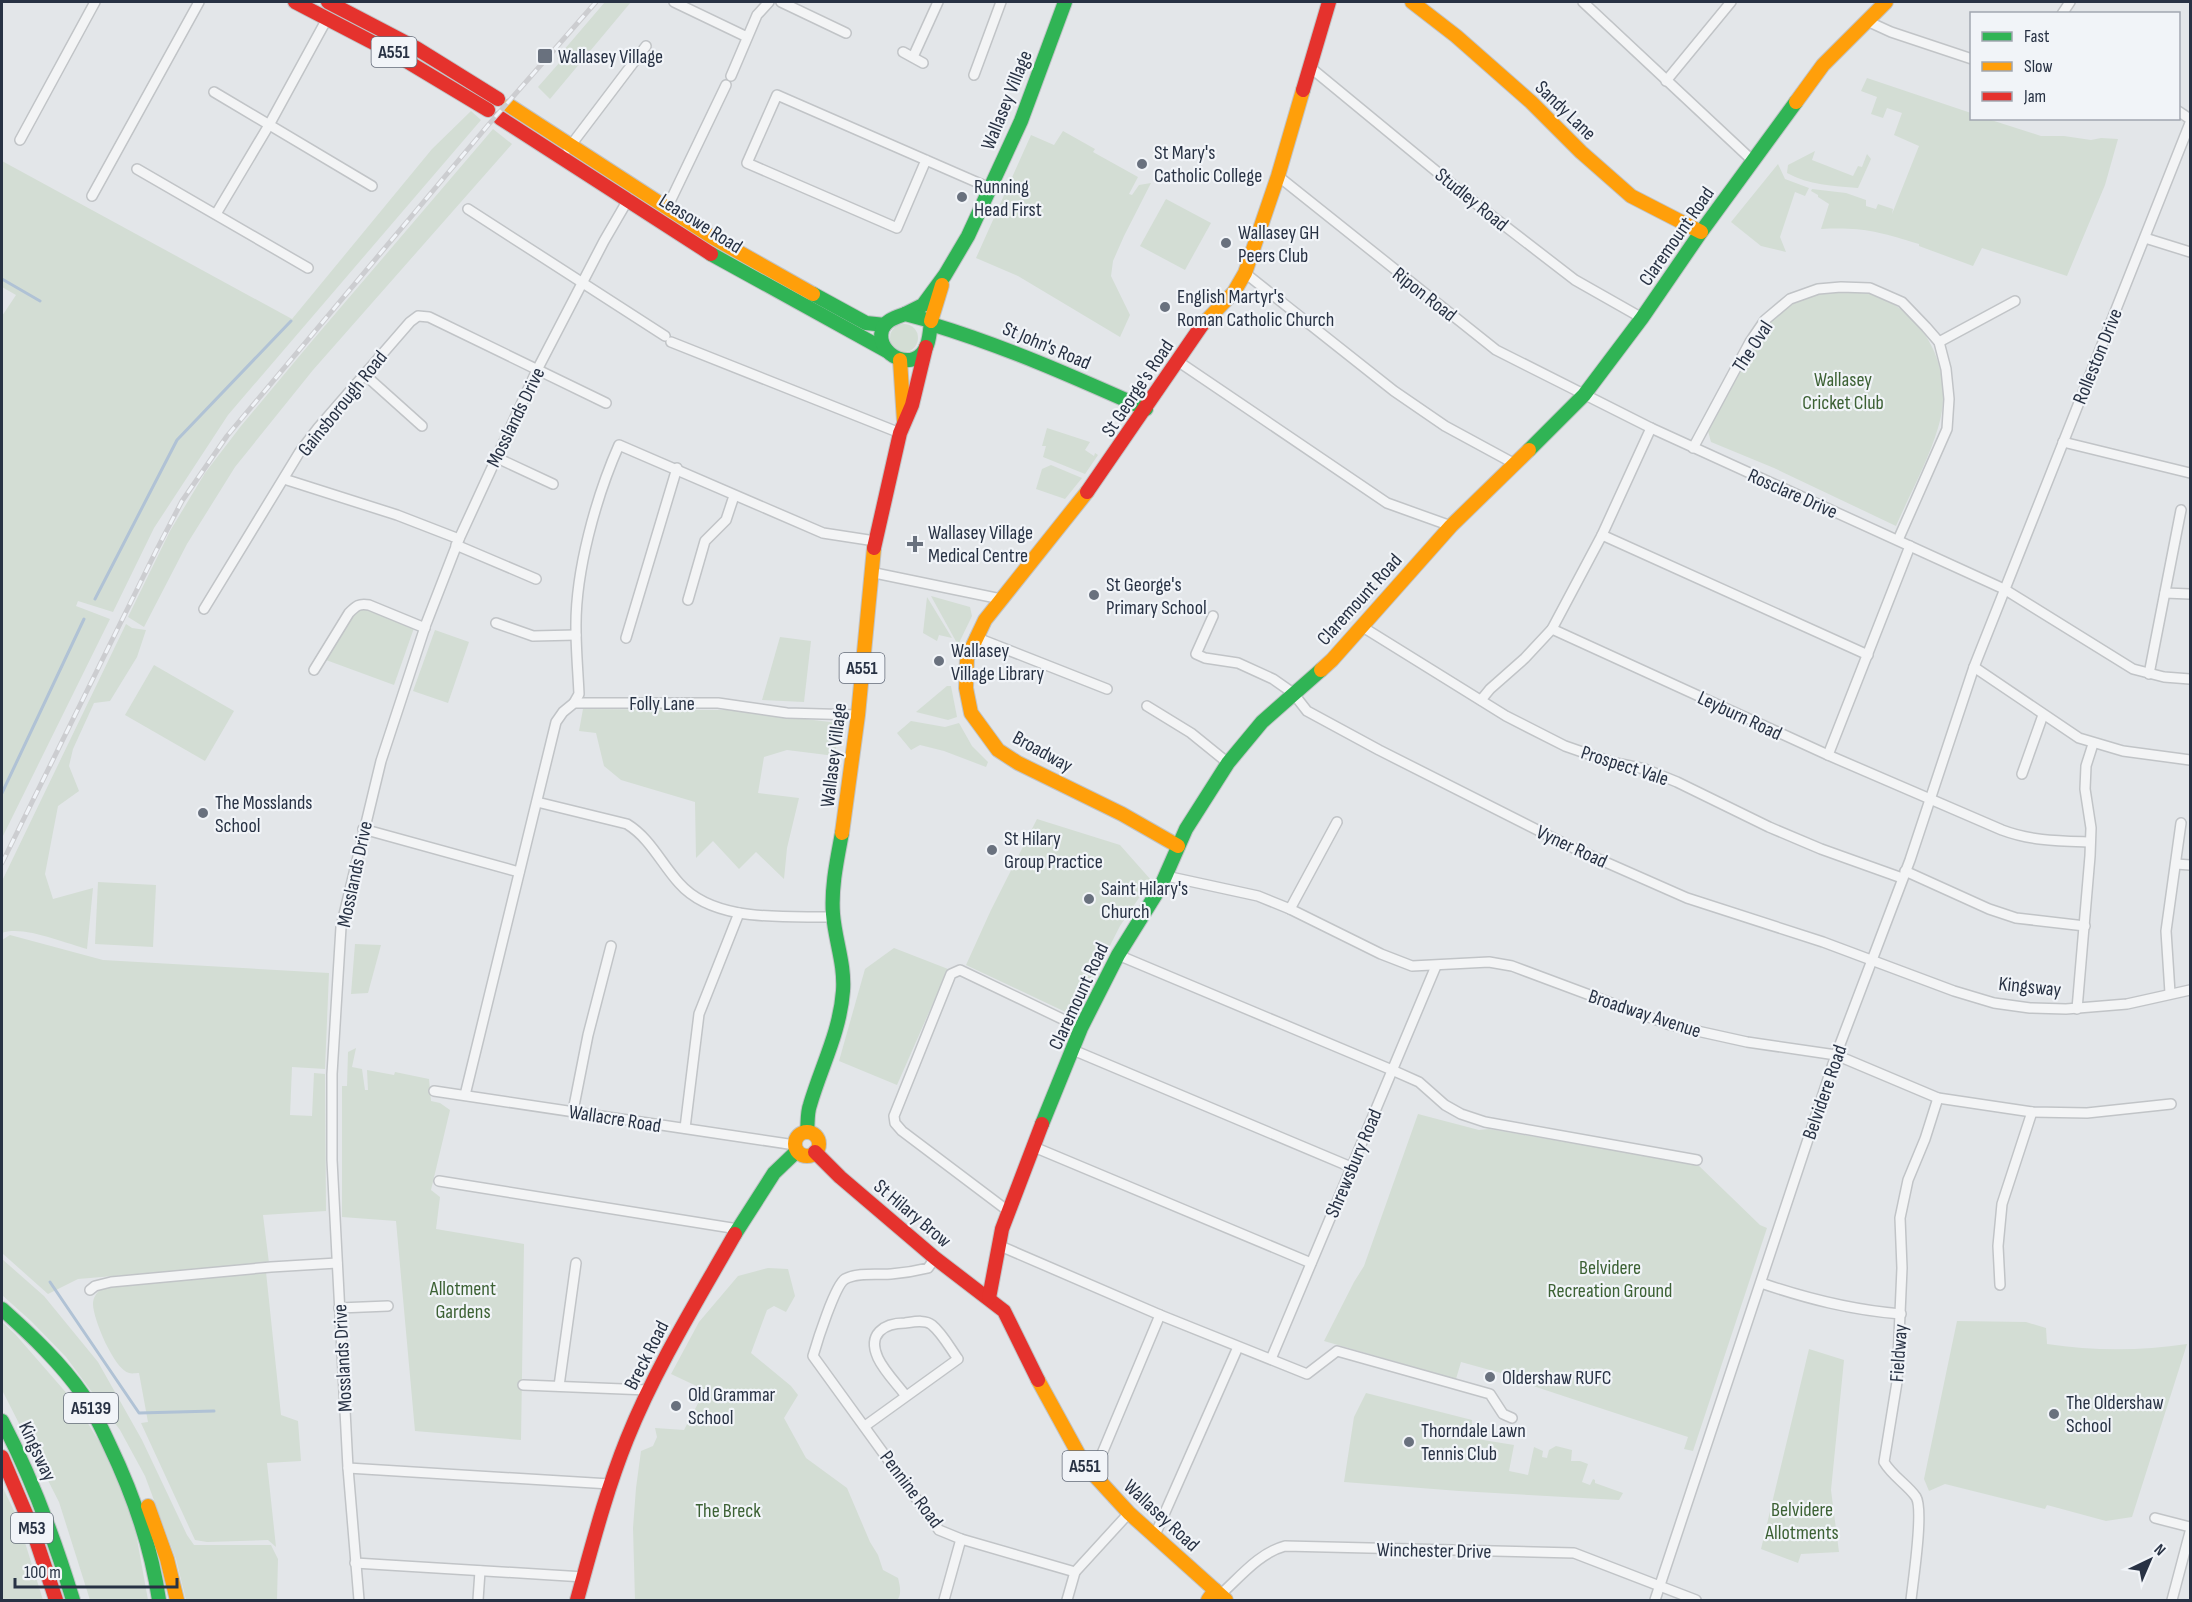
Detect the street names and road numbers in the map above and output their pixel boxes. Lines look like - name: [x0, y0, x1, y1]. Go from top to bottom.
- road number: A551: [372, 37, 416, 67]
- street label: Wallasey Village: [976, 47, 1038, 154]
- street label: Sandy Lane: [1530, 76, 1601, 146]
- street label: Studley Road: [1430, 163, 1513, 237]
- street label: Claremount Road: [1634, 182, 1720, 291]
- street label: Leasowe Road: [654, 189, 747, 259]
- street label: Ripon Road: [1388, 262, 1461, 327]
- street label: Rolleston Drive: [2068, 305, 2128, 408]
- street label: The Oval: [1727, 316, 1778, 377]
- street label: St John's Road: [999, 317, 1094, 375]
- street label: St George's Road: [1097, 335, 1179, 442]
- street label: Gainsborough Road: [293, 346, 393, 461]
- street label: Mosslands Drive: [481, 364, 550, 471]
- street label: Rosclare Drive: [1744, 464, 1841, 524]
- street label: Claremount Road: [1312, 549, 1407, 651]
- road number: A551: [840, 653, 884, 683]
- street label: Leyburn Road: [1694, 686, 1786, 746]
- street label: Folly Lane: [629, 692, 695, 716]
- street label: Wallasey Village: [816, 701, 852, 809]
- street label: Broadway: [1008, 726, 1077, 778]
- street label: Prospect Vale: [1578, 741, 1672, 791]
- street label: Mosslands Drive: [332, 819, 378, 929]
- street label: Vyner Road: [1532, 820, 1611, 874]
- street label: Claremount Road: [1044, 939, 1114, 1054]
- street label: Kingsway: [1997, 972, 2063, 1002]
- street label: Broadway Avenue: [1585, 984, 1704, 1043]
- street label: Belvidere Road: [1798, 1042, 1852, 1143]
- street label: Wallacre Road: [567, 1100, 663, 1138]
- street label: Shrewsbury Road: [1320, 1105, 1388, 1221]
- street label: St Hilary Brow: [869, 1174, 956, 1253]
- street label: Mosslands Drive: [328, 1303, 358, 1412]
- street label: Breck Road: [619, 1317, 674, 1394]
- street label: Fieldway: [1885, 1323, 1913, 1383]
- road number: A5139: [64, 1393, 118, 1423]
- street label: Kingsway: [13, 1418, 61, 1485]
- street label: Pennine Road: [874, 1446, 948, 1533]
- road number: A551: [1062, 1451, 1108, 1481]
- street label: Wallasey Road: [1119, 1475, 1204, 1557]
- road number: M53: [11, 1513, 53, 1543]
- street label: Winchester Drive: [1376, 1538, 1492, 1564]

